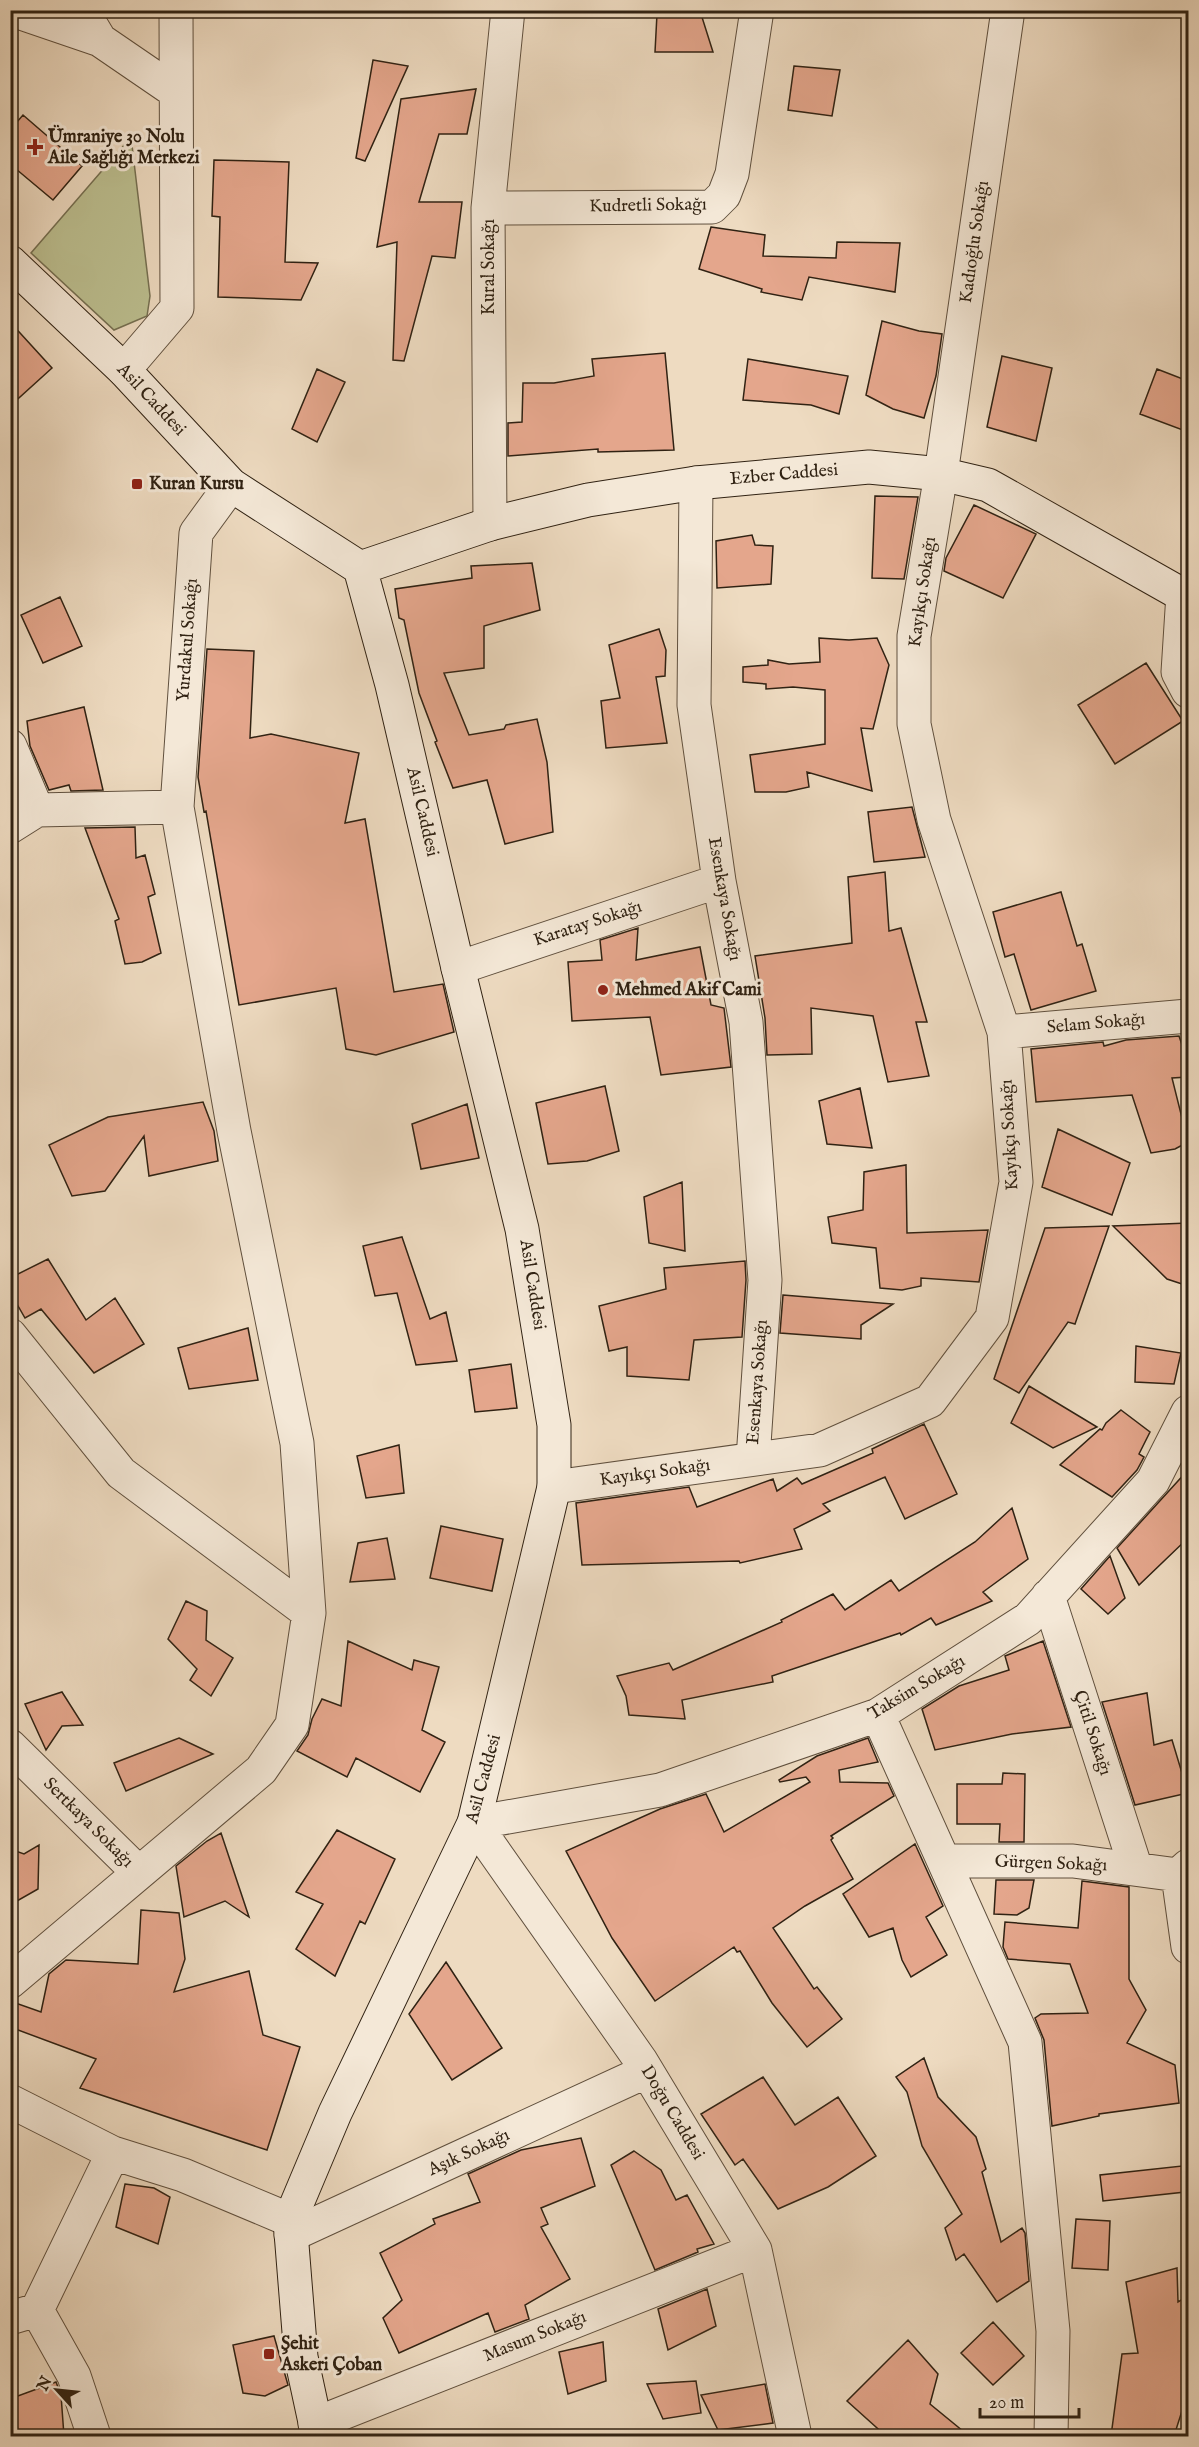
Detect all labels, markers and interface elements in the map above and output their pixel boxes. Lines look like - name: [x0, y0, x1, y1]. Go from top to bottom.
- place label: Ümraniye 30 Nolu Aile Sağlığı Merkezi: [47, 124, 200, 170]
- marker: Ümraniye 30 Nolu Aile Sağlığı Merkezi: [26, 138, 44, 156]
- street label: Kadıoğlu Sokağı: [955, 179, 995, 305]
- street label: Kudretli Sokağı: [589, 193, 707, 219]
- street label: Kural Sokağı: [478, 219, 501, 315]
- street label: Asil Caddesi: [111, 358, 191, 441]
- street label: Ezber Caddesi: [729, 459, 839, 491]
- place label: Kuran Kursu: [149, 473, 244, 496]
- marker: Kuran Kursu: [130, 477, 144, 491]
- street label: Kayıkçı Sokağı: [904, 535, 942, 649]
- street label: Yurdakul Sokağı: [172, 577, 204, 702]
- street label: Asil Caddesi: [400, 764, 444, 859]
- street label: Esenkaya Sokağı: [702, 835, 746, 963]
- street label: Karatay Sokağı: [531, 896, 645, 952]
- place label: Mehmed Akif Cami: [615, 979, 762, 1002]
- marker: Mehmed Akif Cami: [596, 983, 610, 997]
- street label: Selam Sokağı: [1046, 1008, 1146, 1040]
- street label: Kayıkçı Sokağı: [996, 1079, 1024, 1191]
- street label: Asil Caddesi: [513, 1237, 551, 1332]
- street label: Esenkaya Sokağı: [742, 1319, 774, 1445]
- street label: Kayıkçı Sokağı: [598, 1454, 712, 1492]
- street label: Taksim Sokağı: [864, 1650, 970, 1726]
- street label: Çitil Sokağı: [1067, 1687, 1117, 1779]
- street label: Asil Caddesi: [461, 1732, 507, 1827]
- street label: Sertkaya Sokağı: [38, 1773, 138, 1873]
- street label: Gürgen Sokağı: [994, 1851, 1108, 1877]
- street label: Doğu Caddesi: [635, 2061, 709, 2165]
- street label: Aşık Sokağı: [423, 2124, 514, 2182]
- street label: Masum Sokağı: [480, 2306, 590, 2368]
- place label: Şehit Askeri Çoban: [280, 2333, 383, 2377]
- marker: Şehit Askeri Çoban: [262, 2347, 276, 2361]
- north arrow: [27, 2360, 87, 2420]
- text: N: [33, 2373, 58, 2396]
- scale bar: [980, 2381, 1079, 2419]
- text: 20 m: [989, 2392, 1024, 2415]

